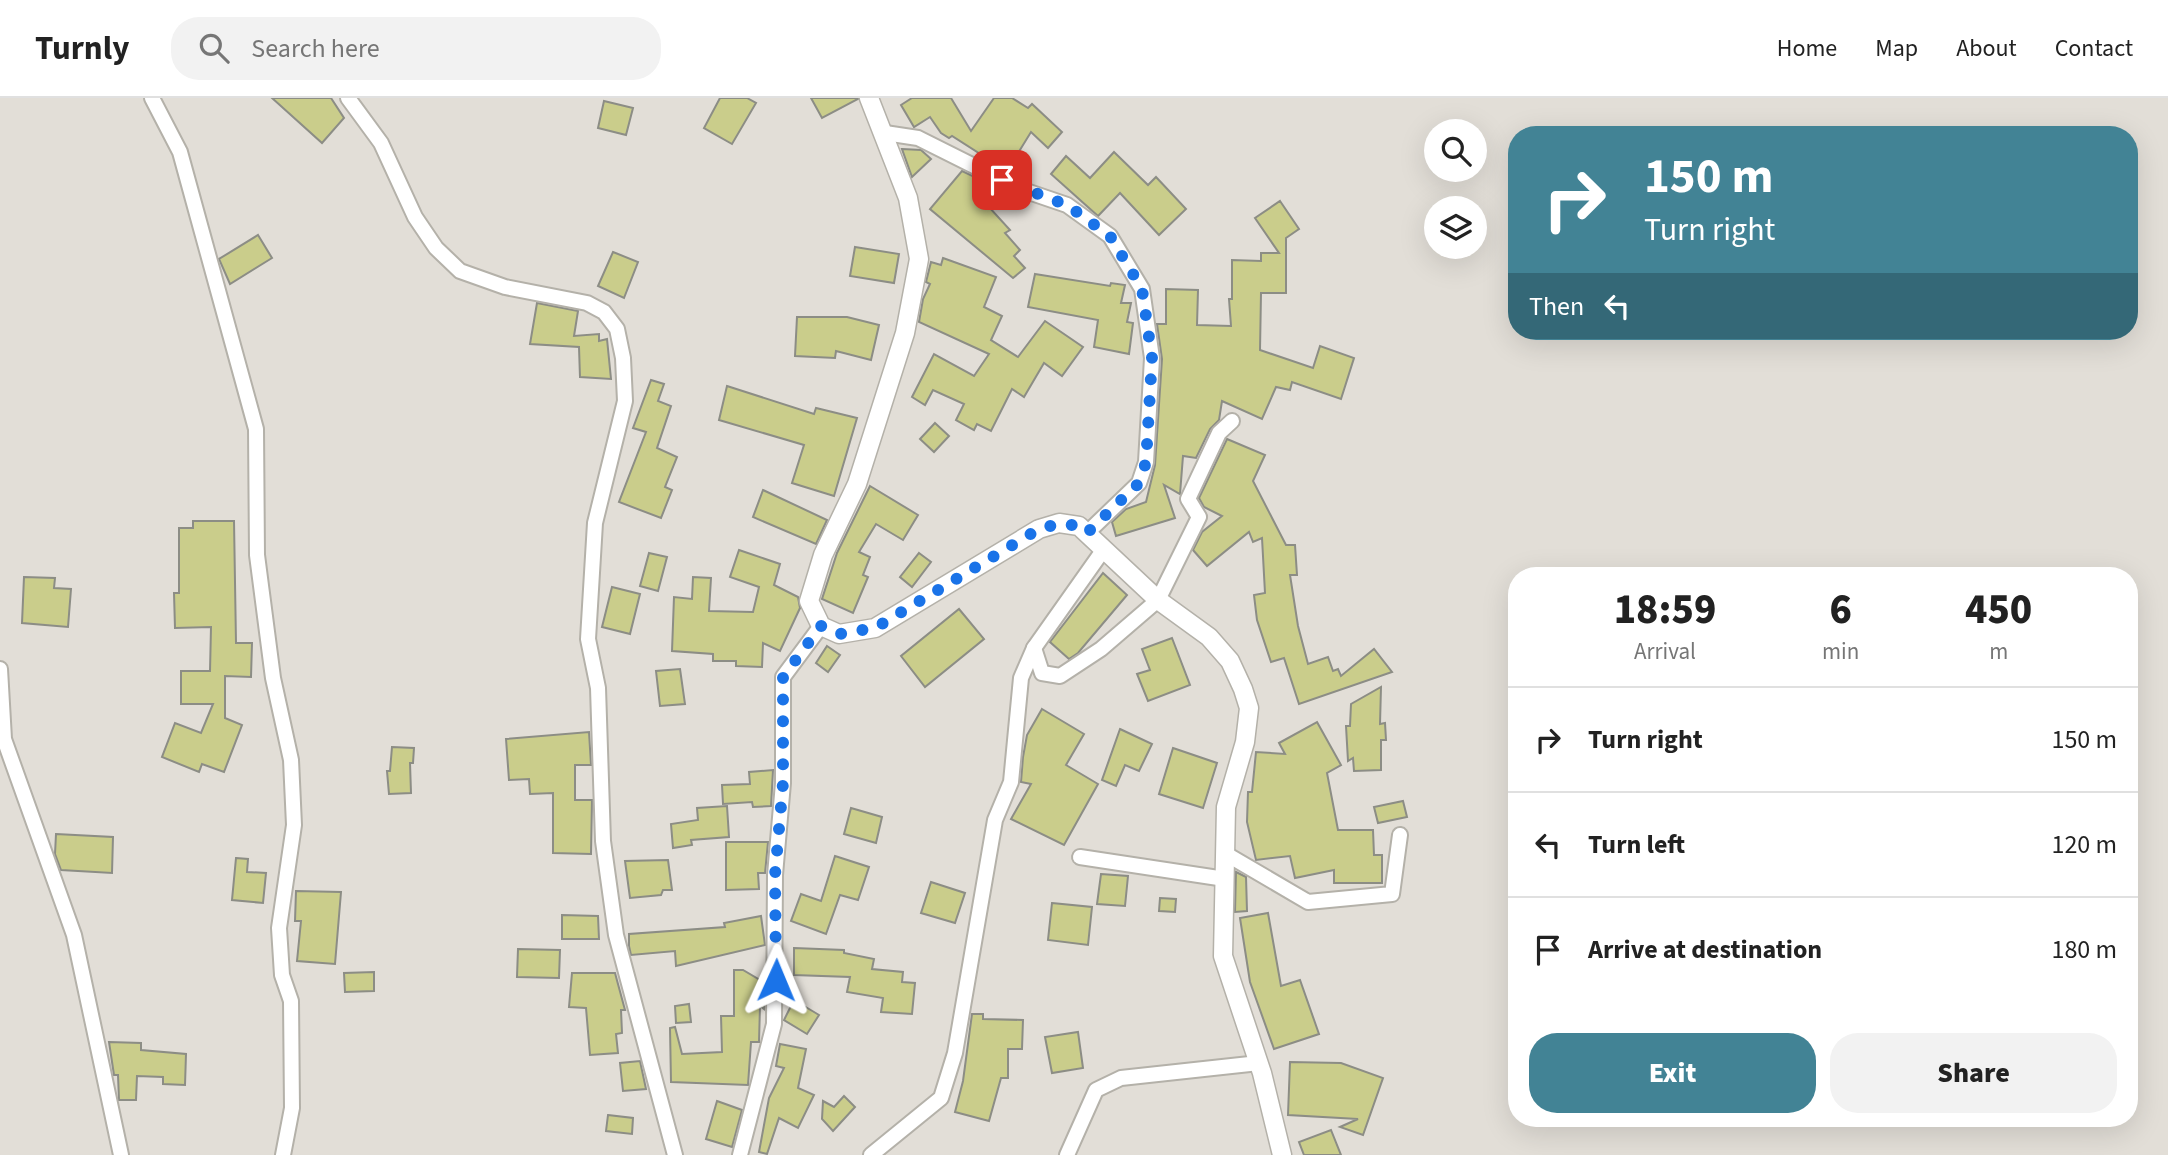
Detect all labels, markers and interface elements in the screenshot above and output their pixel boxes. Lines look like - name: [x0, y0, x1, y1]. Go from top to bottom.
- search box: [171, 17, 661, 80]
- text: Turnly: [35, 25, 129, 72]
- icon: search: [195, 29, 233, 67]
- text: Search here: [251, 30, 380, 67]
- text: Home: [1777, 31, 1837, 66]
- text: Map: [1875, 31, 1918, 66]
- text: About: [1956, 31, 2017, 66]
- text: Contact: [2055, 31, 2133, 66]
- map controls: [1424, 119, 1487, 259]
- button: search: [1424, 119, 1487, 182]
- text: 150 m: [1644, 142, 1773, 212]
- pin: [972, 150, 1032, 210]
- icon: right: [1529, 154, 1620, 245]
- icon: arrive: [983, 161, 1021, 199]
- button: layers: [1424, 196, 1487, 259]
- text: Turn right: [1644, 207, 1775, 253]
- icon: left: [1598, 287, 1636, 325]
- text: Then: [1529, 288, 1584, 325]
- text: 18:59: [1614, 580, 1716, 640]
- text: 6: [1829, 580, 1852, 640]
- text: 450: [1965, 580, 2032, 640]
- text: Arrival: [1634, 635, 1696, 668]
- text: min: [1822, 635, 1859, 668]
- text: m: [1989, 635, 2008, 668]
- icon: right: [1529, 721, 1567, 759]
- text: Turn right: [1588, 721, 1703, 758]
- text: 150 m: [2051, 721, 2117, 758]
- icon: left: [1529, 826, 1567, 864]
- text: Turn left: [1588, 826, 1685, 863]
- text: 120 m: [2051, 826, 2117, 863]
- icon: arrive: [1529, 931, 1567, 969]
- text: Arrive at destination: [1588, 931, 1822, 968]
- text: 180 m: [2051, 931, 2117, 968]
- position arrow: [739, 943, 813, 1017]
- button: Exit: [1529, 1033, 1816, 1113]
- button: Share: [1830, 1033, 2117, 1113]

